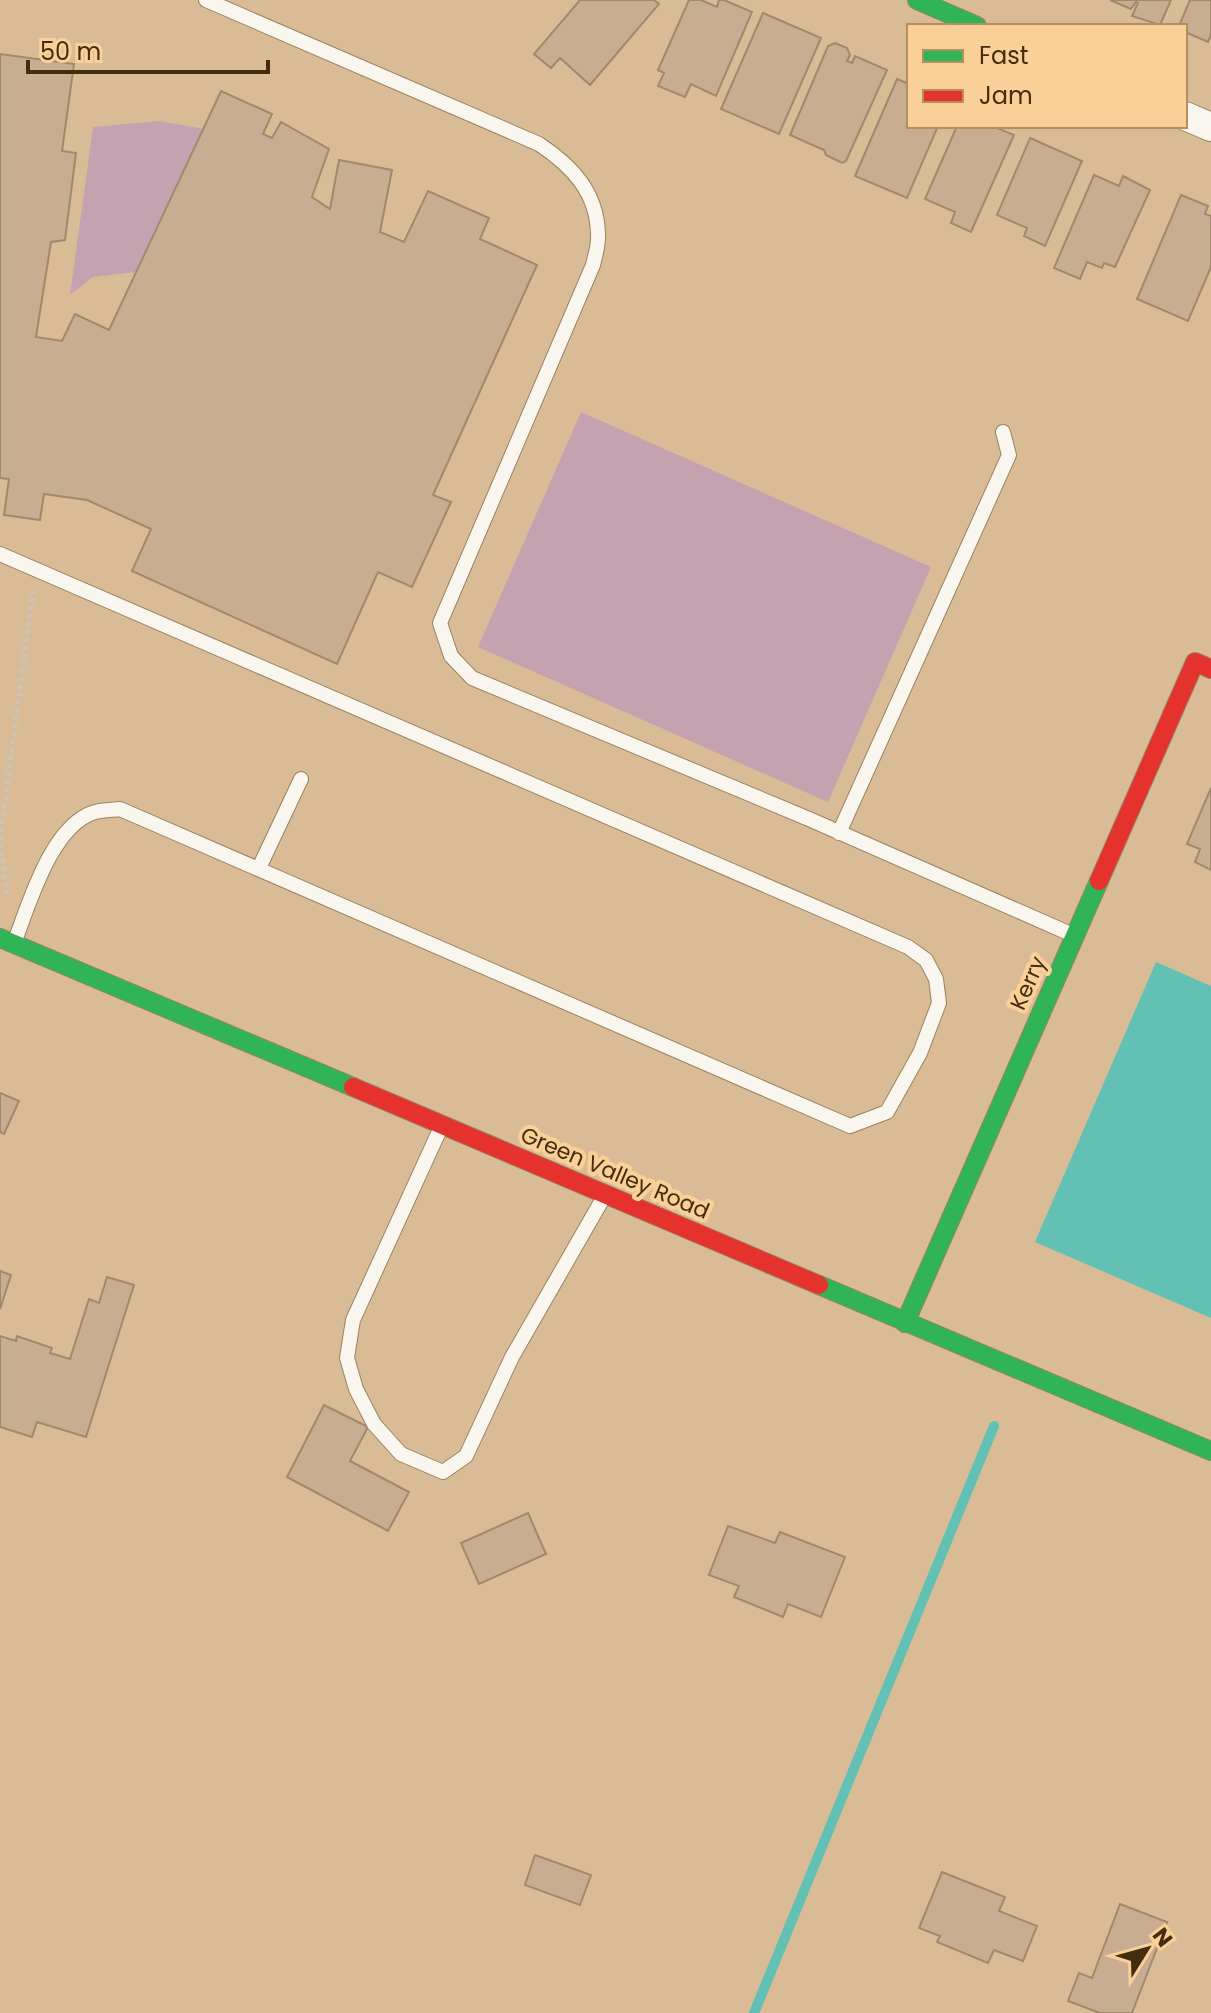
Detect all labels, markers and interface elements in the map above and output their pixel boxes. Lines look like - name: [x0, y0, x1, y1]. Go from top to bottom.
- scale bar: [28, 24, 268, 74]
- legend: [907, 24, 1187, 128]
- text: 50 m: [40, 35, 101, 68]
- text: Fast: [979, 39, 1029, 72]
- text: Jam: [979, 79, 1033, 112]
- street label: Kerry: [1003, 951, 1054, 1015]
- street label: Green Valley Road: [516, 1119, 714, 1227]
- north arrow: [1107, 1909, 1187, 1989]
- text: N: [1145, 1921, 1180, 1953]

